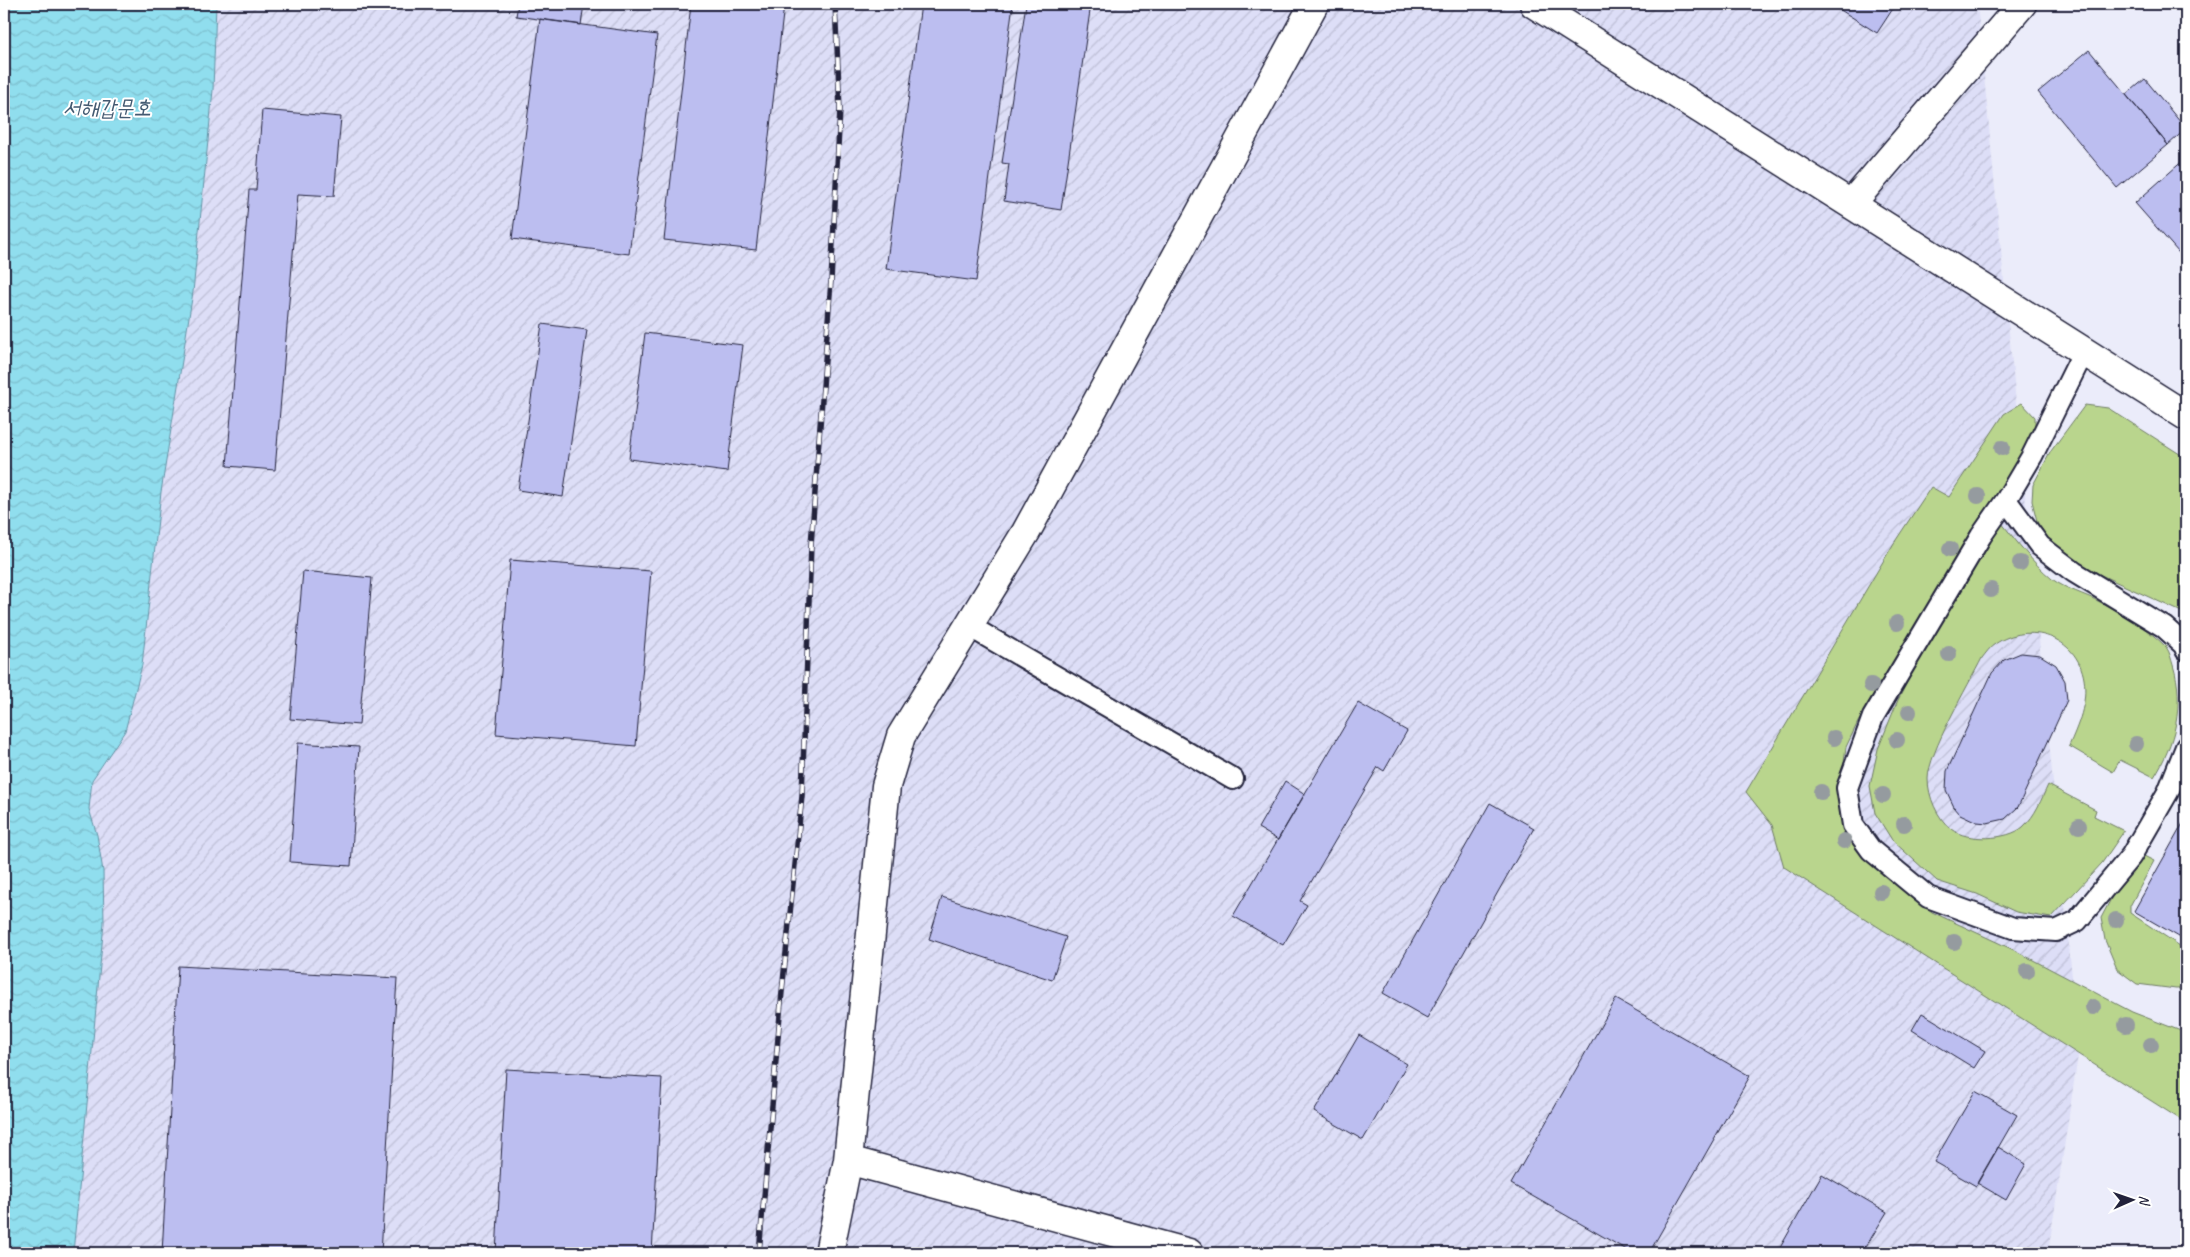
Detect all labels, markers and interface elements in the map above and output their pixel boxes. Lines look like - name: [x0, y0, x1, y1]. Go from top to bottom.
- water label: 서해갑문호: [63, 94, 151, 122]
- north arrow: [2108, 1174, 2158, 1224]
- text: N: [2136, 1195, 2153, 1207]

